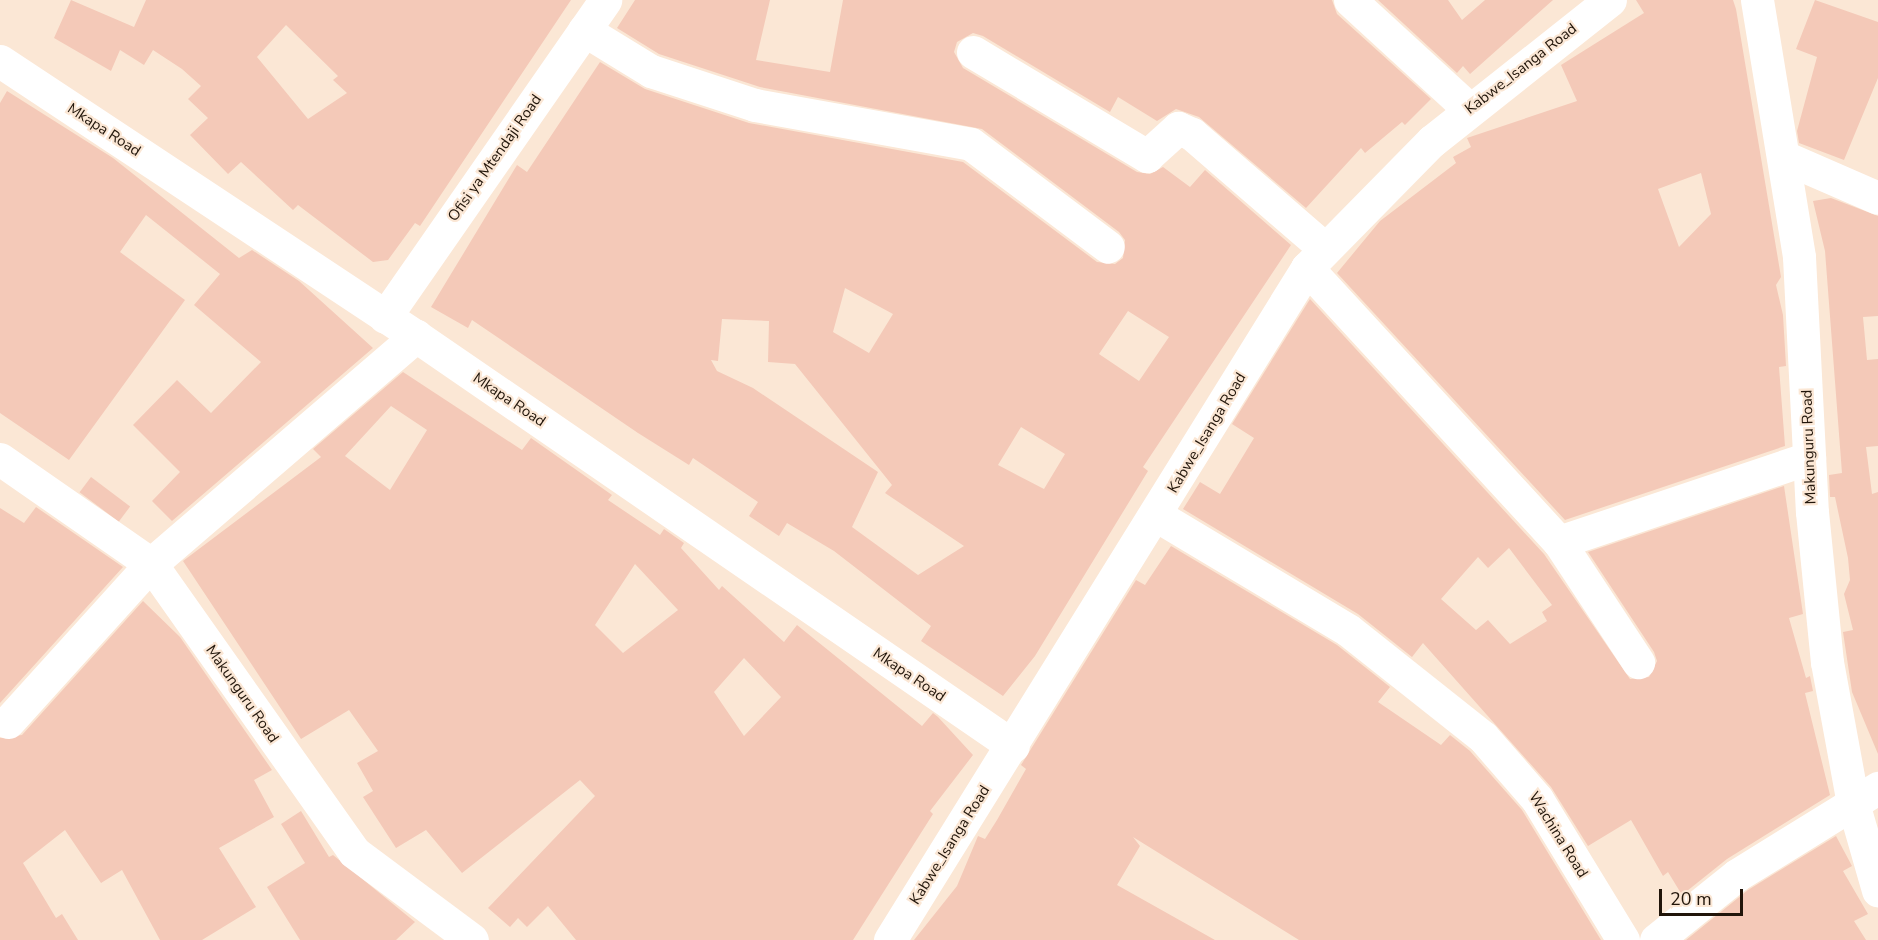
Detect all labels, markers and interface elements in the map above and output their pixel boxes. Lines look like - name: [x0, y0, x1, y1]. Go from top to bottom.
- street label: Kabwe_Isanga Road: [1461, 20, 1581, 118]
- street label: Ofisi ya Mtendaji Road: [444, 91, 546, 225]
- street label: Mkapa Road: [64, 100, 144, 160]
- street label: Mkapa Road: [469, 369, 549, 431]
- street label: Kabwe_Isanga Road: [1164, 370, 1250, 496]
- street label: Makunguru Road: [1798, 389, 1820, 505]
- street label: Makunguru Road: [202, 642, 282, 746]
- street label: Mkapa Road: [869, 644, 949, 706]
- street label: Kabwe_Isanga Road: [906, 782, 994, 908]
- street label: Wachina Road: [1524, 789, 1592, 881]
- scale bar: [1662, 877, 1746, 915]
- text: 20 m: [1670, 887, 1712, 911]

